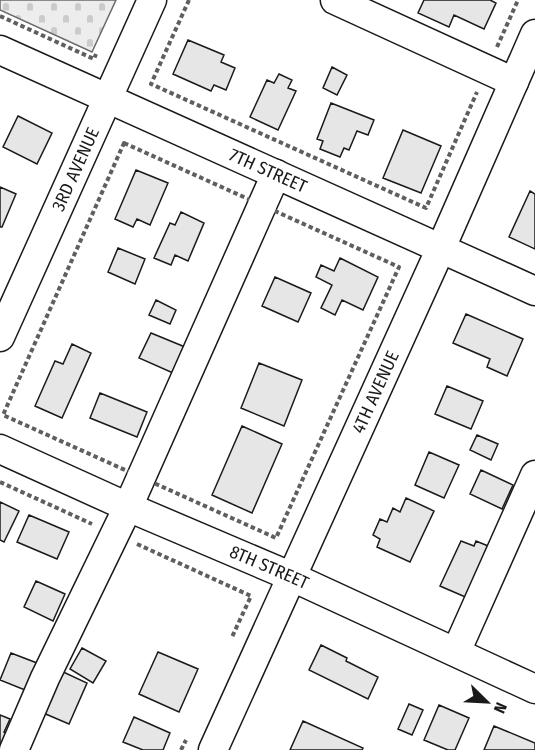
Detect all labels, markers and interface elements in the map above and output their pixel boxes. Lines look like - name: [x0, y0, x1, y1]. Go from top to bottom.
- street label: 3RD AVENUE: [47, 124, 104, 215]
- street label: 7TH STREET: [226, 144, 311, 198]
- street label: 4TH AVENUE: [347, 348, 404, 437]
- street label: 8TH STREET: [226, 541, 313, 594]
- north arrow: [457, 672, 517, 732]
- text: N: [490, 700, 511, 716]

